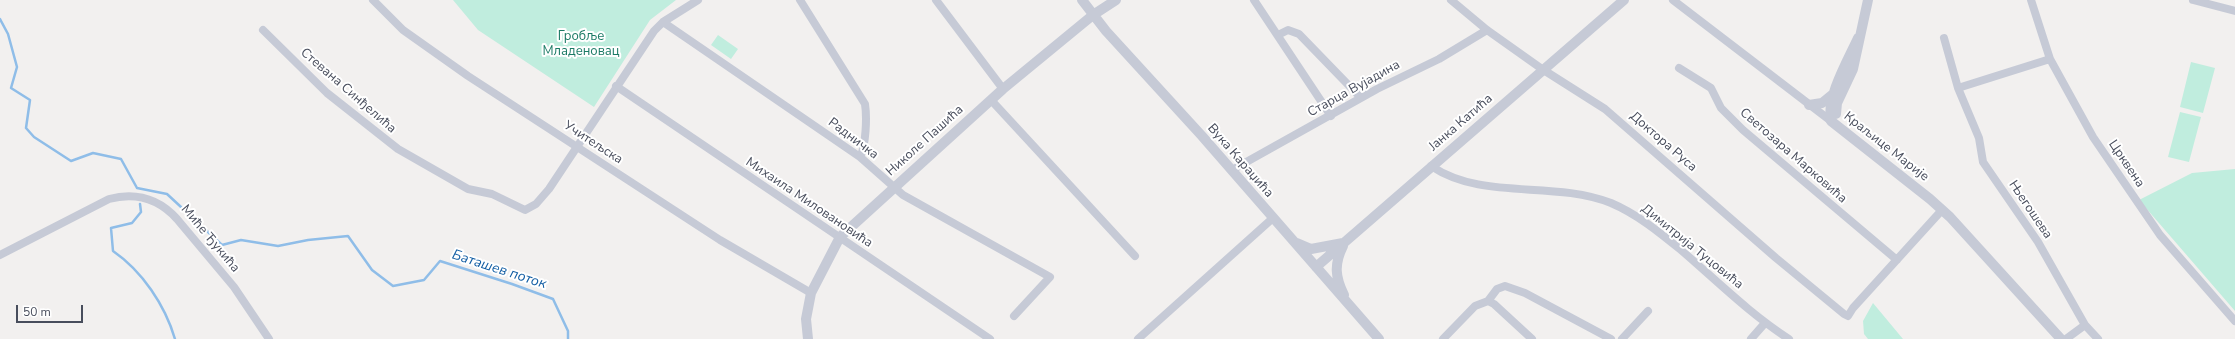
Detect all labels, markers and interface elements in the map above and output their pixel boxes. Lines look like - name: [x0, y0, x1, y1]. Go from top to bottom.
- park label: Гробље Младеновац: [542, 29, 620, 60]
- street label: Стевана Синђелића: [297, 45, 399, 137]
- street label: Старца Вујадина: [1305, 57, 1403, 121]
- street label: Јанка Катића: [1426, 91, 1496, 155]
- street label: Николе Пашића: [883, 102, 967, 180]
- street label: Светозара Марковића: [1736, 105, 1850, 207]
- street label: Доктора Руса: [1626, 109, 1700, 175]
- street label: Краљице Марије: [1840, 109, 1932, 185]
- street label: Радничка: [825, 115, 881, 163]
- street label: Учитељска: [561, 118, 625, 168]
- street label: Вука Караџића: [1204, 121, 1276, 201]
- street label: Црквена: [2105, 137, 2147, 191]
- street label: Михаила Миловановића: [743, 155, 875, 251]
- street label: Његошева: [2005, 178, 2055, 242]
- street label: Димитрија Туцовића: [1638, 201, 1746, 293]
- street label: Миће Ђукића: [177, 202, 243, 276]
- water label: Баташев поток: [450, 247, 548, 293]
- scale bar: [18, 297, 85, 323]
- text: 50 m: [23, 304, 51, 320]

